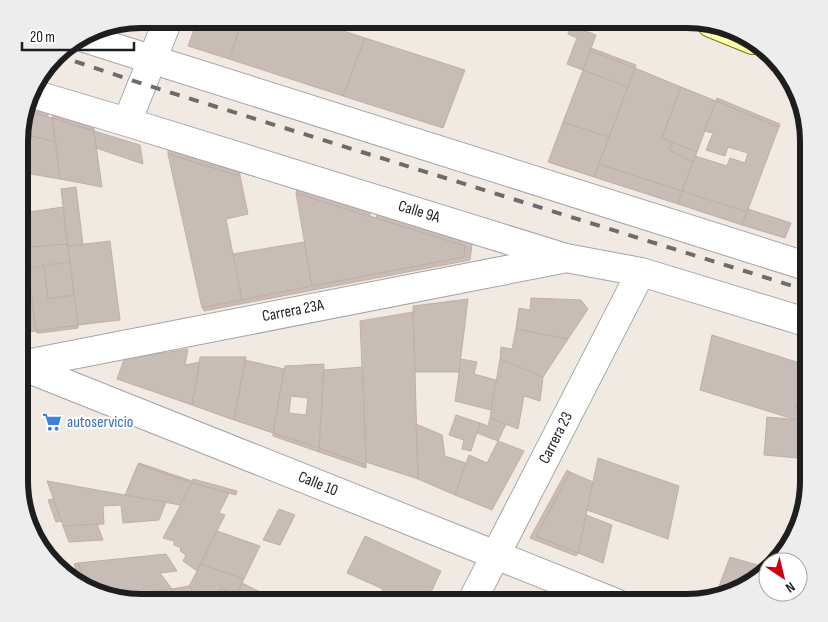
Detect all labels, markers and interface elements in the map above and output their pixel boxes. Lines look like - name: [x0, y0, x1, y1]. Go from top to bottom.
- scale bar: [22, 20, 135, 52]
- text: 20 m: [30, 28, 55, 47]
- street label: Calle 9A: [396, 197, 442, 227]
- street label: Carrera 23A: [261, 296, 325, 326]
- street label: Carrera 23: [535, 409, 577, 467]
- supermarket icon: autoservicio: [41, 411, 63, 433]
- place label: autoservicio: [67, 413, 133, 432]
- street label: Calle 10: [295, 467, 341, 501]
- north arrow: [758, 552, 808, 602]
- text: N: [782, 578, 798, 596]

